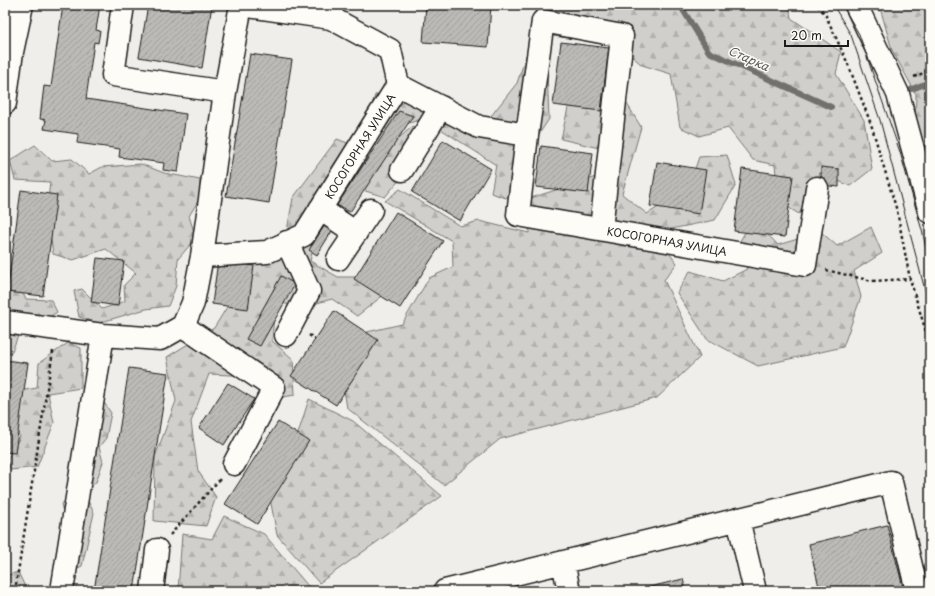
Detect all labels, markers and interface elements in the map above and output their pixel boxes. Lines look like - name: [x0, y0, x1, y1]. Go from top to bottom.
- scale bar: [785, 22, 848, 48]
- text: 20 m: [791, 26, 822, 44]
- water label: Старка: [726, 41, 773, 75]
- street label: КОСОГОРНАЯ УЛИЦА: [321, 89, 400, 202]
- street label: КОСОГОРНАЯ УЛИЦА: [606, 222, 729, 260]

